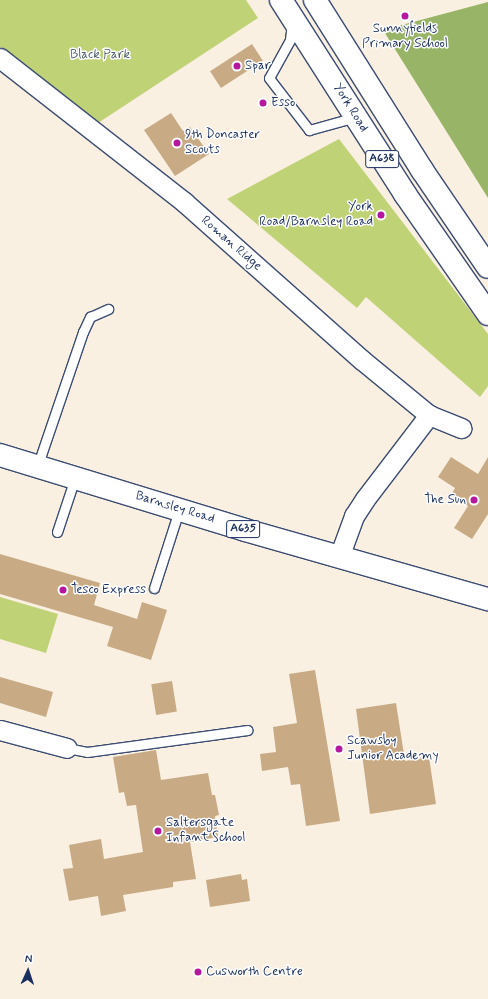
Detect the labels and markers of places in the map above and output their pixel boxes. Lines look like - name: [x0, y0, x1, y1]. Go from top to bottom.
- marker: Sunnyfields Primary School: [400, 11, 410, 21]
- place label: Sunnyfields Primary School: [362, 22, 448, 53]
- place label: Spar: [245, 58, 271, 74]
- marker: Spar: [232, 61, 242, 71]
- place label: Esso: [271, 95, 295, 111]
- marker: Esso: [258, 98, 268, 108]
- place label: 9th Doncaster Scouts: [185, 128, 260, 159]
- marker: 9th Doncaster Scouts: [172, 138, 182, 148]
- place label: York Road/Barnsley Road: [260, 200, 373, 231]
- marker: York Road/Barnsley Road: [376, 210, 386, 220]
- place label: The Sun: [422, 492, 466, 508]
- marker: The Sun: [469, 495, 479, 505]
- place label: Tesco Express: [71, 582, 146, 598]
- marker: Tesco Express: [58, 585, 68, 595]
- place label: Scawsby Junior Academy: [347, 734, 439, 765]
- marker: Scawsby Junior Academy: [334, 744, 344, 754]
- place label: Saltersgate Infant School: [166, 816, 246, 847]
- marker: Saltersgate Infant School: [153, 826, 163, 836]
- place label: Cusworth Centre: [206, 964, 303, 980]
- marker: Cusworth Centre: [193, 967, 203, 977]

